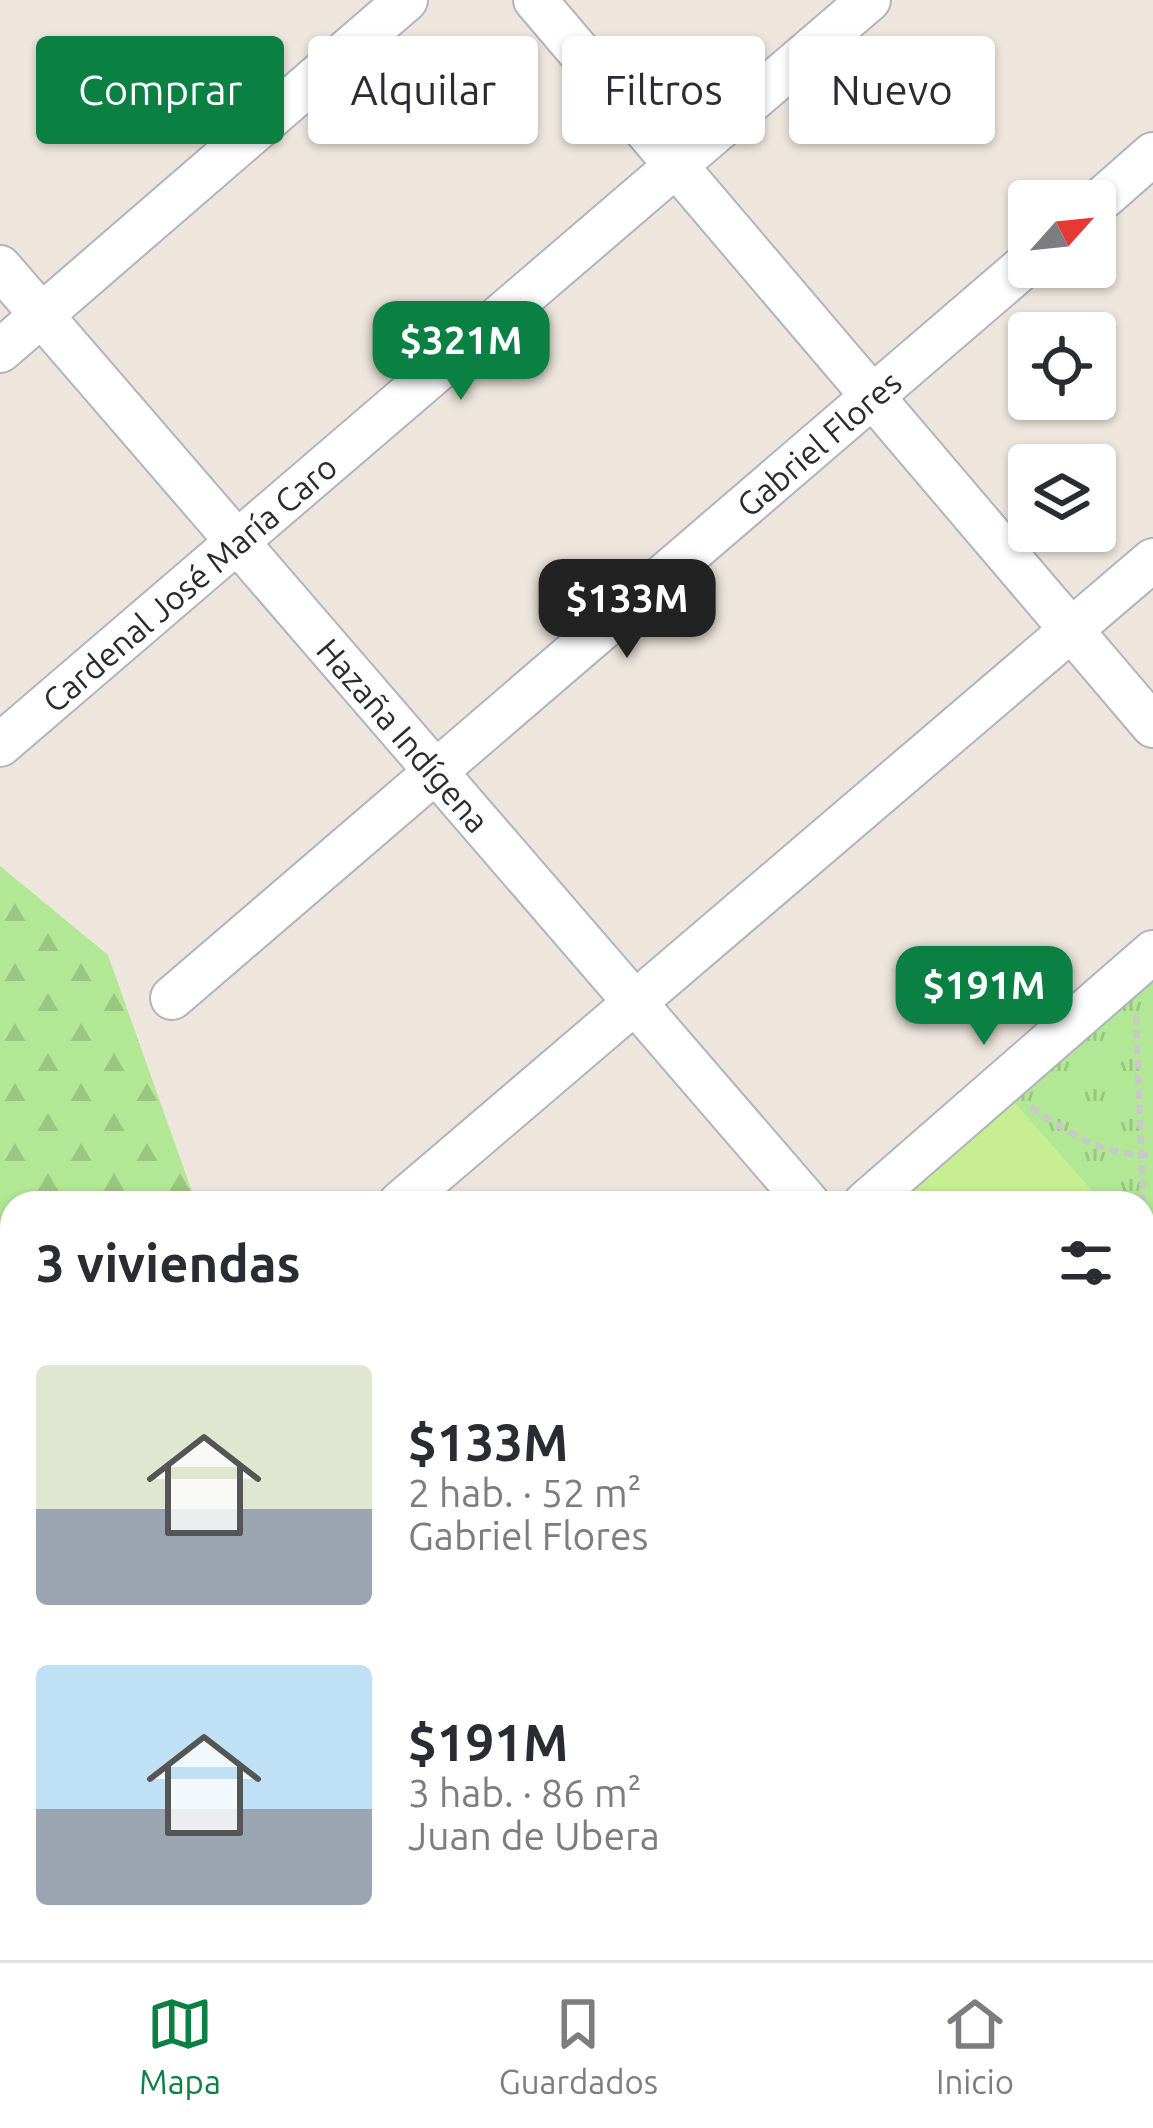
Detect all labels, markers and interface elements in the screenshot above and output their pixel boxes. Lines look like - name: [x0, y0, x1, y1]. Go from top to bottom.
- chip: Comprar: [36, 36, 284, 144]
- chip: Alquilar: [308, 36, 538, 144]
- chip: Filtros: [562, 36, 765, 144]
- chip: Nuevo: [789, 36, 995, 144]
- north arrow: [1008, 180, 1116, 288]
- map controls: [1008, 180, 1116, 552]
- pin: $321M: [377, 301, 545, 403]
- button: locate: [1008, 312, 1116, 420]
- text: $321M: [400, 318, 522, 361]
- street label: Gabriel Flores: [729, 363, 908, 523]
- button: layers: [1008, 444, 1116, 552]
- street label: Cardenal José María Caro: [35, 447, 343, 719]
- pin: $133M: [543, 559, 711, 661]
- text: $133M: [566, 576, 688, 619]
- street label: Hazaña Indígena: [310, 631, 497, 839]
- pin: $191M: [900, 946, 1068, 1048]
- text: $191M: [923, 963, 1045, 1006]
- icon: filters: [1053, 1230, 1119, 1296]
- text: 3 viviendas: [36, 1234, 301, 1292]
- icon: home: [132, 1413, 276, 1557]
- text: $133M: [408, 1413, 568, 1471]
- text: 2 hab. · 52 m²: [408, 1471, 642, 1514]
- text: Gabriel Flores: [408, 1514, 648, 1557]
- icon: home: [132, 1713, 276, 1857]
- text: $191M: [408, 1713, 568, 1771]
- text: 3 hab. · 86 m²: [408, 1771, 642, 1814]
- text: Juan de Ubera: [408, 1814, 660, 1857]
- tab: Mapa: [139, 1991, 221, 2100]
- tab: Guardados: [499, 1991, 658, 2100]
- tab: Inicio: [936, 1991, 1014, 2100]

